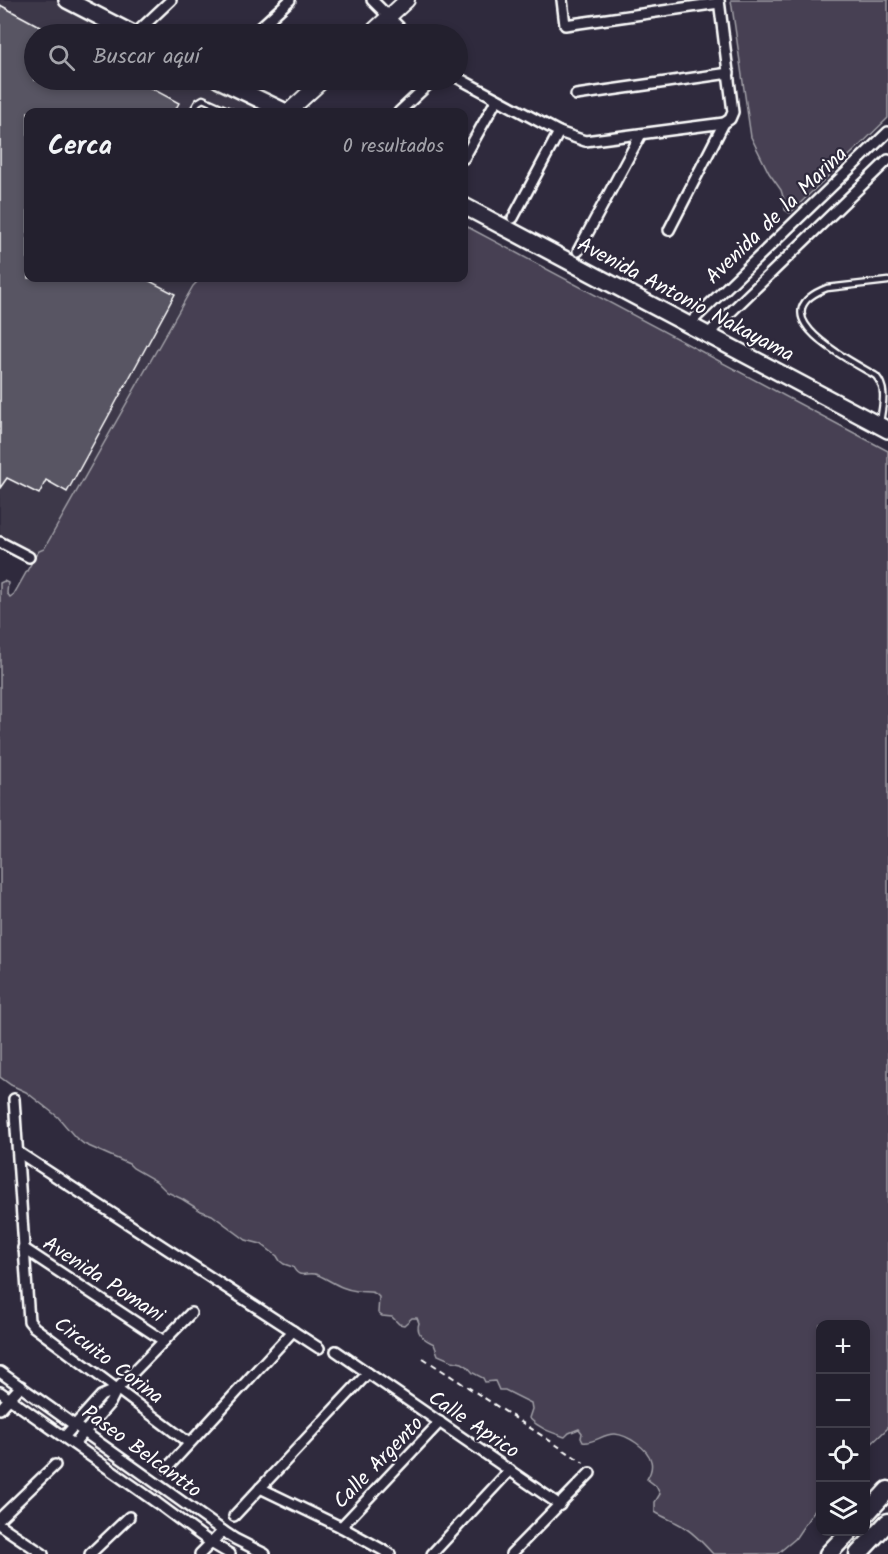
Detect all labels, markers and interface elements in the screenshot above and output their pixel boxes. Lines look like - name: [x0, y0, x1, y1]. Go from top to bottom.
- search box: [24, 24, 468, 90]
- text: Buscar aquí: [93, 40, 200, 75]
- icon: search: [45, 41, 78, 74]
- text: Cerca: [48, 126, 112, 168]
- text: 0 resultados: [343, 131, 444, 163]
- street label: Avenida de la Marina: [698, 139, 856, 293]
- street label: Avenida Antonio Nakayama: [571, 229, 800, 372]
- street label: Avenida Pomani: [36, 1228, 172, 1333]
- street label: Circuito Corina: [46, 1309, 170, 1414]
- map controls: [816, 1320, 870, 1536]
- button: +: [816, 1320, 870, 1374]
- button: −: [816, 1374, 870, 1428]
- street label: Calle Aprico: [421, 1382, 526, 1468]
- street label: Paseo Belcantto: [74, 1397, 208, 1507]
- street label: Calle Argento: [326, 1409, 432, 1517]
- button: locate: [816, 1428, 870, 1482]
- button: layers: [816, 1482, 870, 1536]

